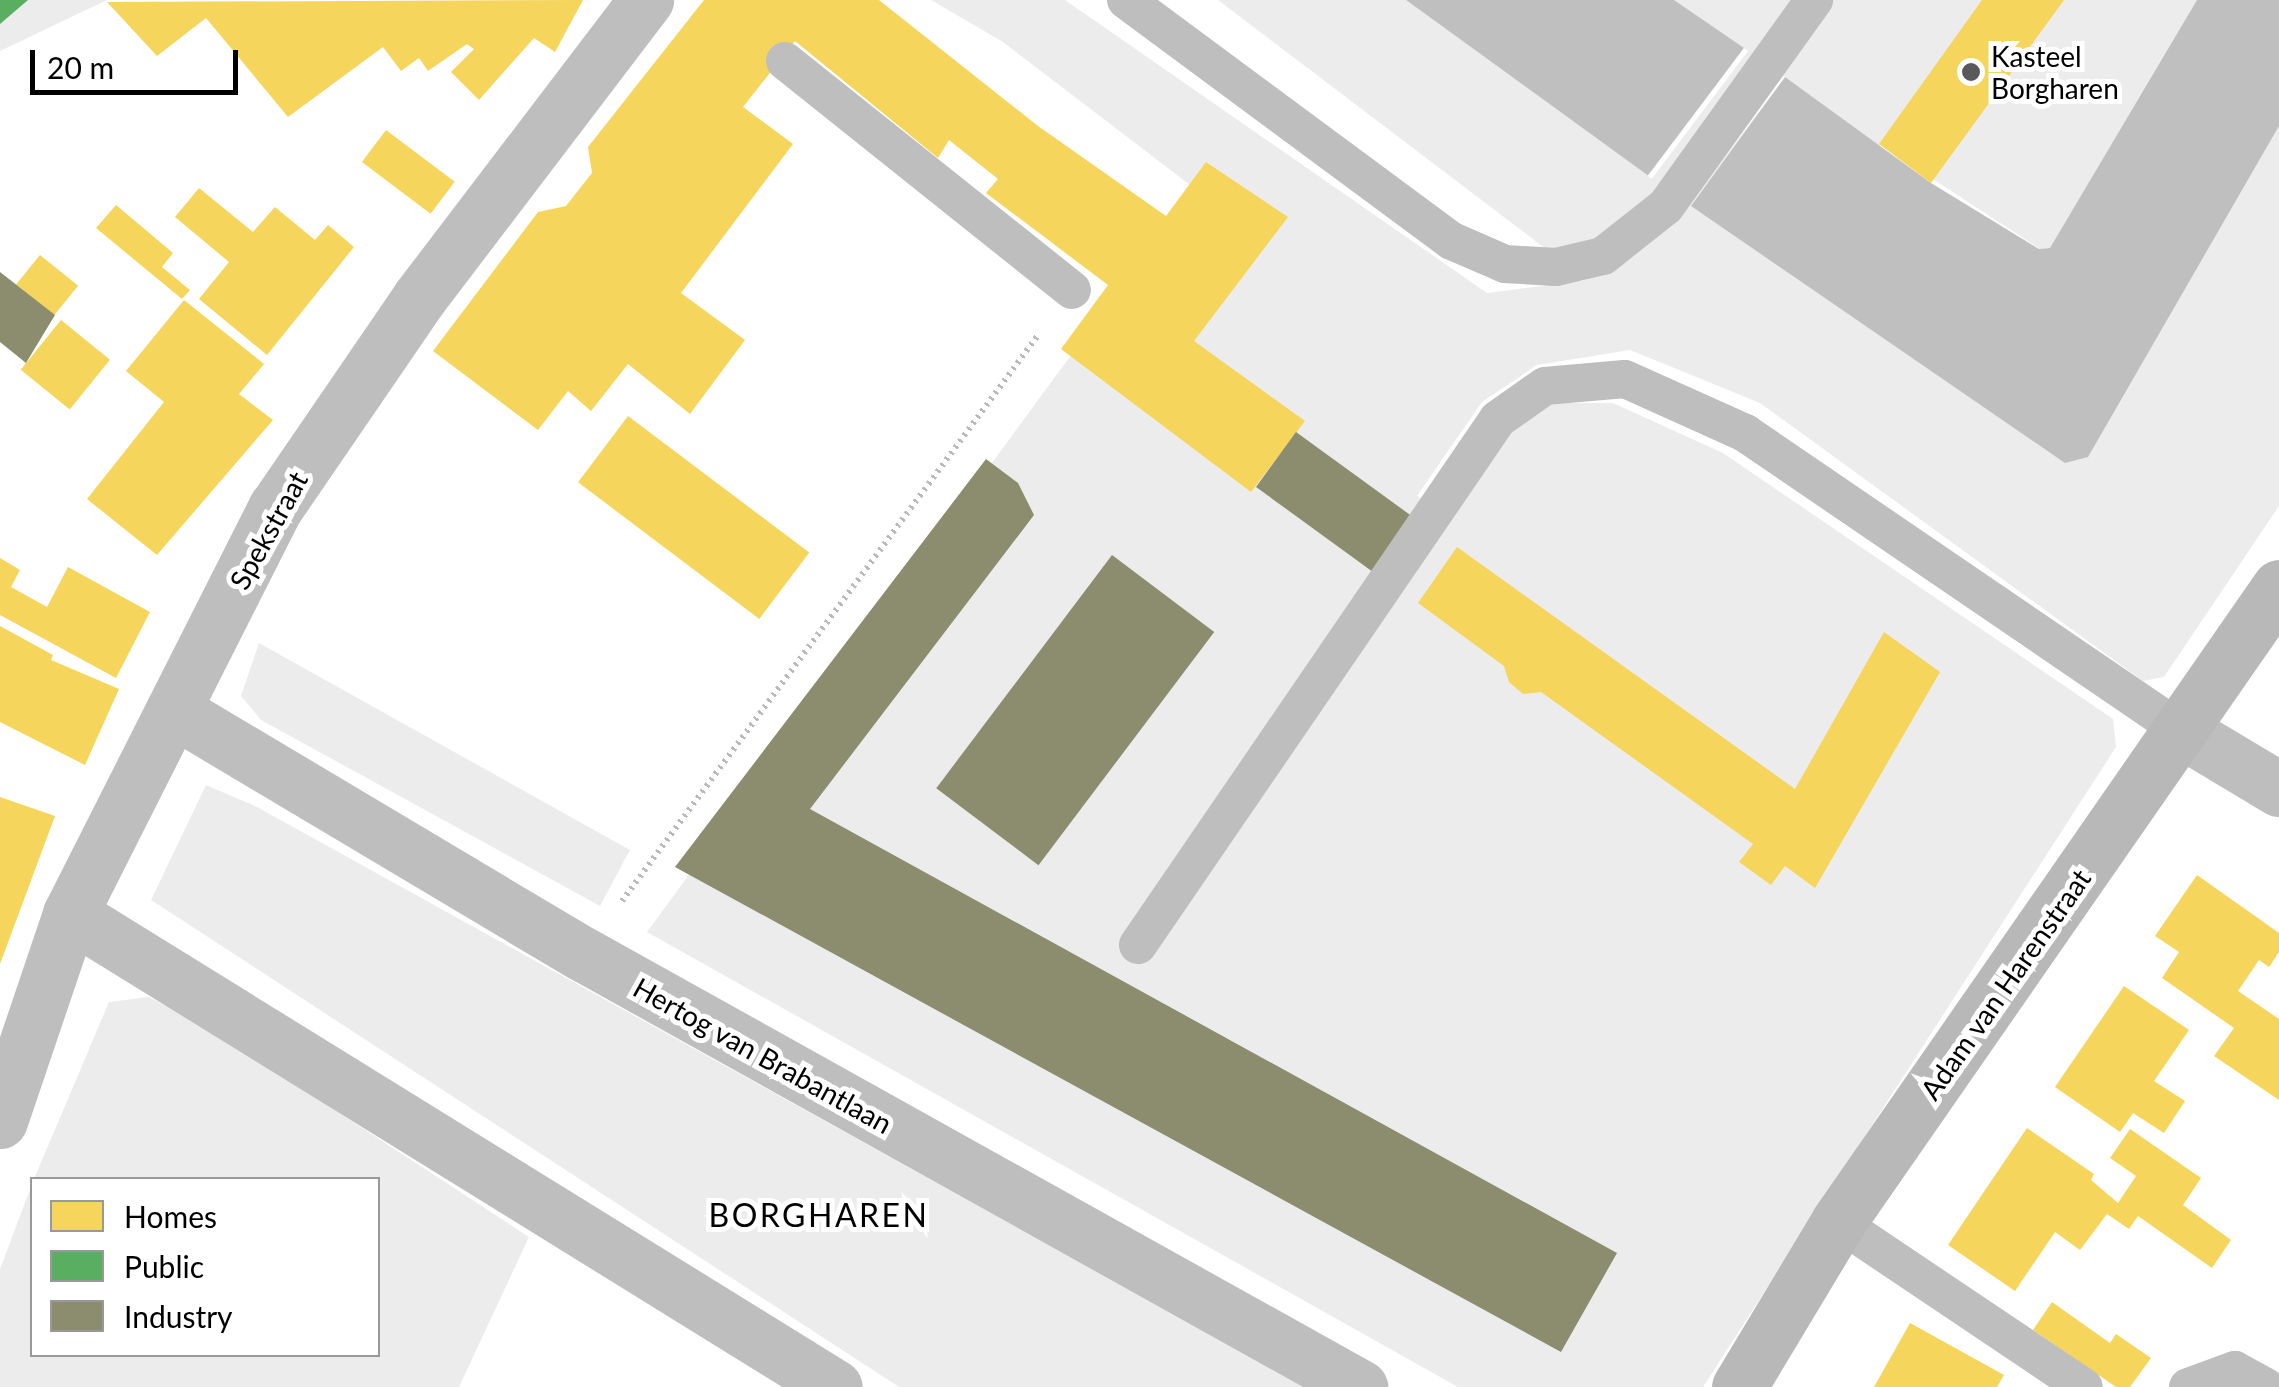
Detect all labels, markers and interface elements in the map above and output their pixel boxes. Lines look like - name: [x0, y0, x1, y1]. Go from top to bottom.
- scale bar: [35, 30, 242, 92]
- place label: Kasteel Borgharen: [1991, 39, 2119, 105]
- text: 20 m: [47, 49, 114, 85]
- marker: Kasteel Borgharen: [1960, 61, 1982, 83]
- street label: Spekstraat: [222, 465, 314, 595]
- street label: Adam van Harenstraat: [1913, 862, 2097, 1106]
- street label: Hertog van Brabantlaan: [628, 970, 898, 1140]
- legend: [30, 1177, 380, 1357]
- district label: BORGHAREN: [708, 1196, 930, 1234]
- text: Homes: [124, 1198, 217, 1234]
- text: Public: [124, 1248, 204, 1284]
- text: Industry: [124, 1298, 233, 1334]

